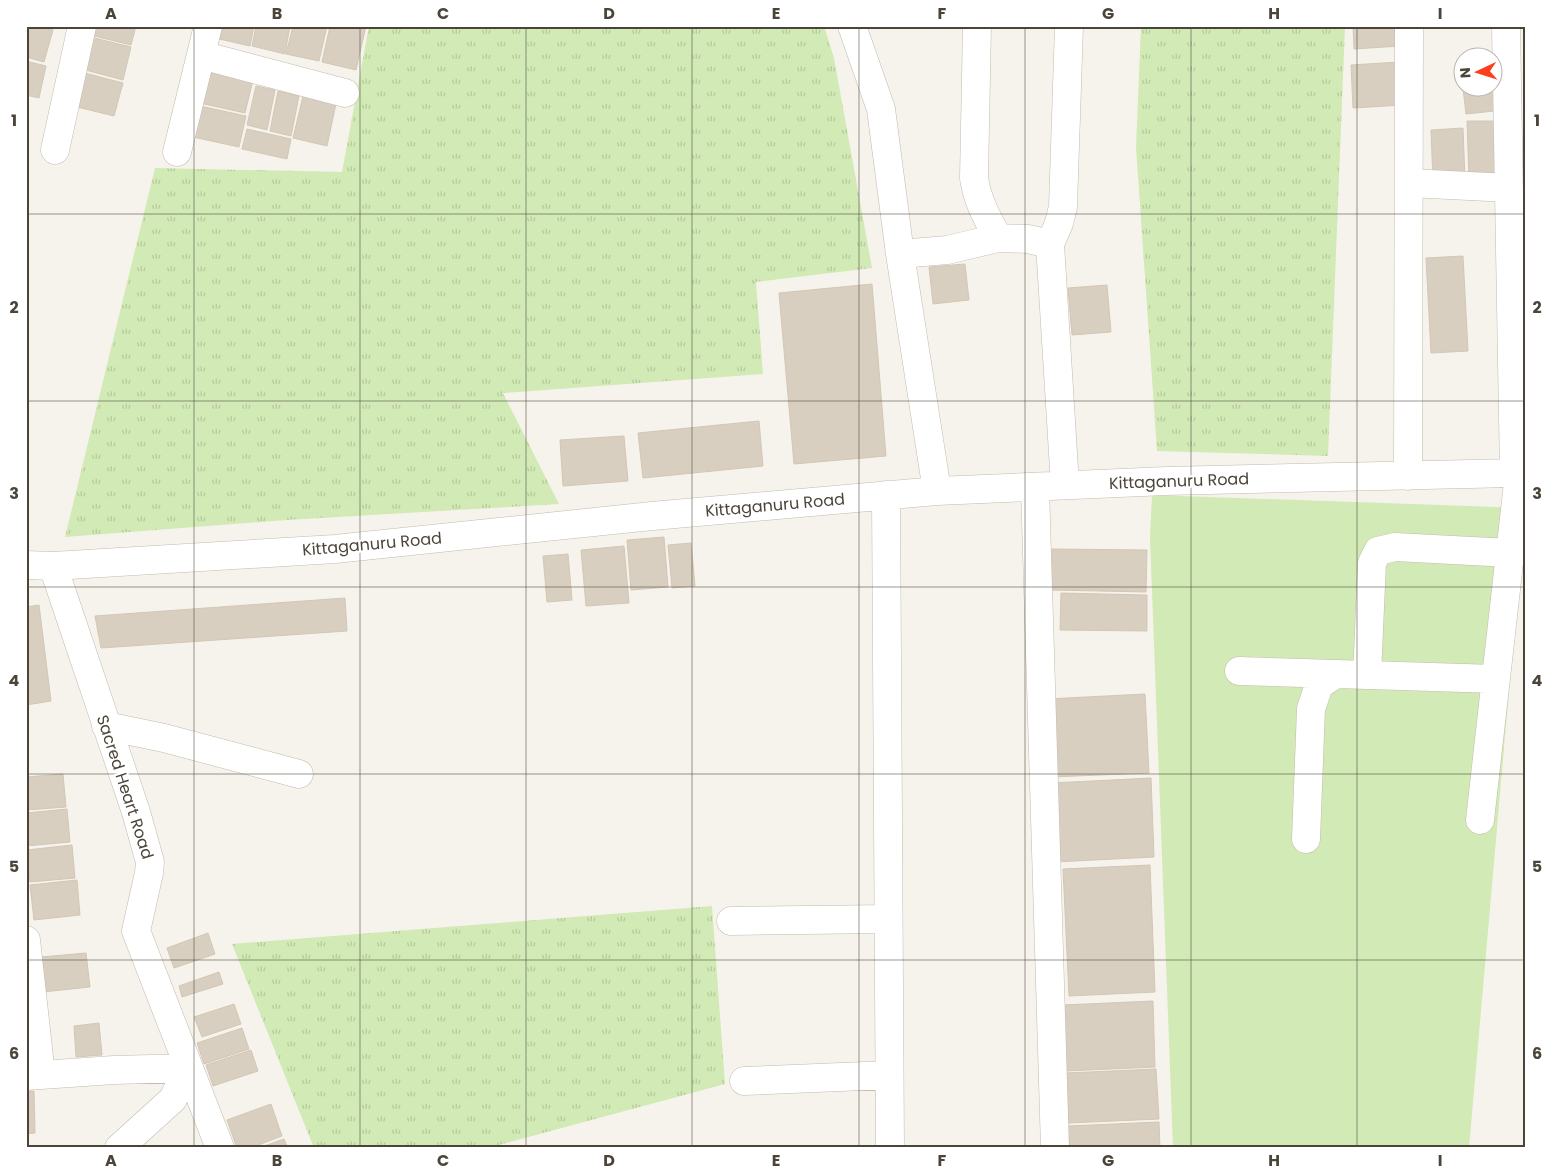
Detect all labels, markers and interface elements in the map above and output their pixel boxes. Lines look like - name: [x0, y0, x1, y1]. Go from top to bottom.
- text: A: [105, 2, 117, 25]
- text: B: [272, 2, 282, 25]
- text: C: [437, 2, 449, 25]
- text: D: [603, 2, 615, 25]
- text: E: [772, 2, 780, 25]
- text: F: [938, 2, 947, 25]
- text: G: [1102, 2, 1114, 25]
- text: H: [1268, 2, 1280, 25]
- text: I: [1438, 2, 1442, 25]
- north arrow: [1454, 48, 1504, 98]
- text: N: [1455, 67, 1475, 79]
- text: 1: [11, 109, 17, 132]
- text: 1: [1534, 109, 1540, 132]
- text: 2: [9, 296, 19, 319]
- text: 2: [1532, 296, 1542, 319]
- street label: Kittaganuru Road: [1109, 467, 1249, 495]
- text: 3: [9, 482, 19, 505]
- text: 3: [1532, 482, 1542, 505]
- street label: Kittaganuru Road: [704, 487, 846, 523]
- street label: Kittaganuru Road: [301, 526, 443, 562]
- text: 4: [9, 669, 20, 692]
- text: 4: [1532, 669, 1543, 692]
- street label: Sacred Heart Road: [91, 712, 159, 862]
- text: 5: [9, 855, 19, 878]
- text: 5: [1532, 855, 1542, 878]
- text: 6: [9, 1042, 19, 1065]
- text: 6: [1532, 1042, 1542, 1065]
- text: A: [105, 1149, 117, 1172]
- text: B: [272, 1149, 282, 1172]
- text: C: [437, 1149, 449, 1172]
- text: D: [603, 1149, 615, 1172]
- text: E: [772, 1149, 780, 1172]
- text: F: [938, 1149, 947, 1172]
- text: G: [1102, 1149, 1114, 1172]
- text: H: [1268, 1149, 1280, 1172]
- text: I: [1438, 1149, 1442, 1172]

